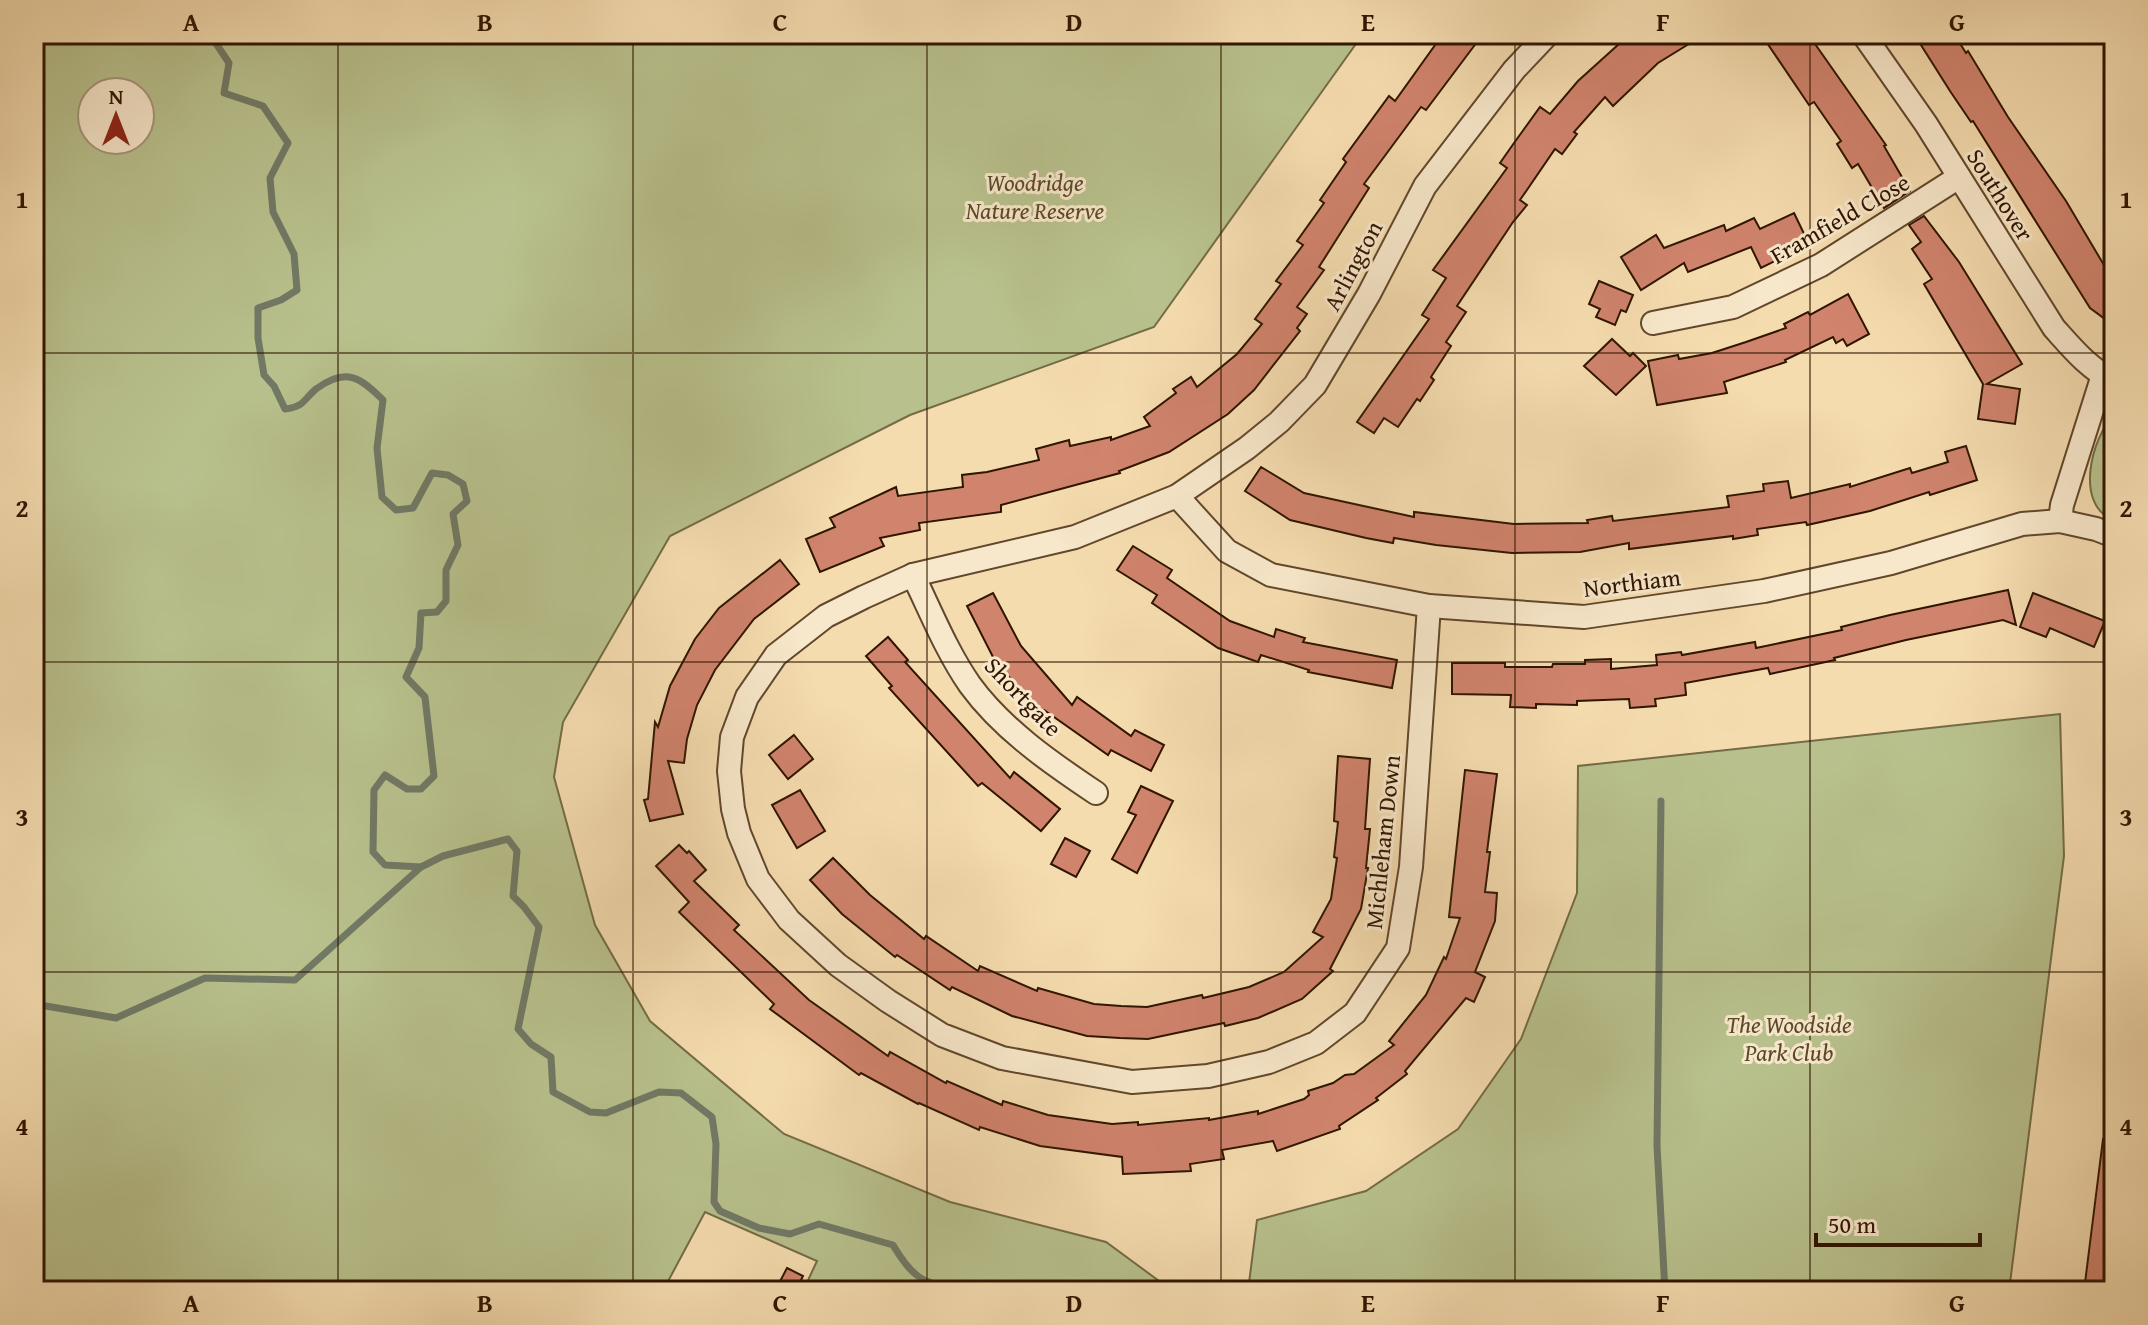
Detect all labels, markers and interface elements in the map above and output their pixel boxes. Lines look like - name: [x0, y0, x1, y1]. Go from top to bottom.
- text: A: [183, 2, 200, 41]
- text: B: [477, 2, 493, 41]
- text: C: [773, 2, 787, 41]
- text: D: [1066, 2, 1082, 41]
- text: E: [1361, 2, 1375, 41]
- text: F: [1656, 2, 1670, 41]
- text: G: [1949, 2, 1965, 41]
- north arrow: [76, 76, 156, 156]
- text: N: [109, 80, 124, 112]
- street label: Southover: [1958, 142, 2043, 248]
- street label: Framfield Close: [1764, 164, 1916, 273]
- park label: Woodridge Nature Reserve: [965, 165, 1105, 228]
- text: 1: [15, 179, 29, 218]
- text: 1: [2119, 179, 2133, 218]
- street label: Arlington: [1314, 214, 1391, 317]
- text: 2: [15, 488, 29, 527]
- text: 2: [2119, 488, 2133, 527]
- street label: Northiam: [1581, 559, 1683, 606]
- street label: Shortgate: [976, 649, 1070, 744]
- street label: Michleham Down: [1356, 753, 1409, 931]
- text: 3: [15, 797, 29, 836]
- text: 3: [2119, 797, 2133, 836]
- park label: The Woodside Park Club: [1726, 1007, 1852, 1070]
- text: 4: [15, 1106, 29, 1145]
- text: 4: [2119, 1106, 2133, 1145]
- scale bar: [1816, 1197, 1980, 1247]
- text: 50 m: [1828, 1207, 1876, 1242]
- text: A: [183, 1283, 200, 1322]
- text: B: [477, 1283, 493, 1322]
- text: C: [773, 1283, 787, 1322]
- text: D: [1066, 1283, 1082, 1322]
- text: E: [1361, 1283, 1375, 1322]
- text: F: [1656, 1283, 1670, 1322]
- text: G: [1949, 1283, 1965, 1322]

